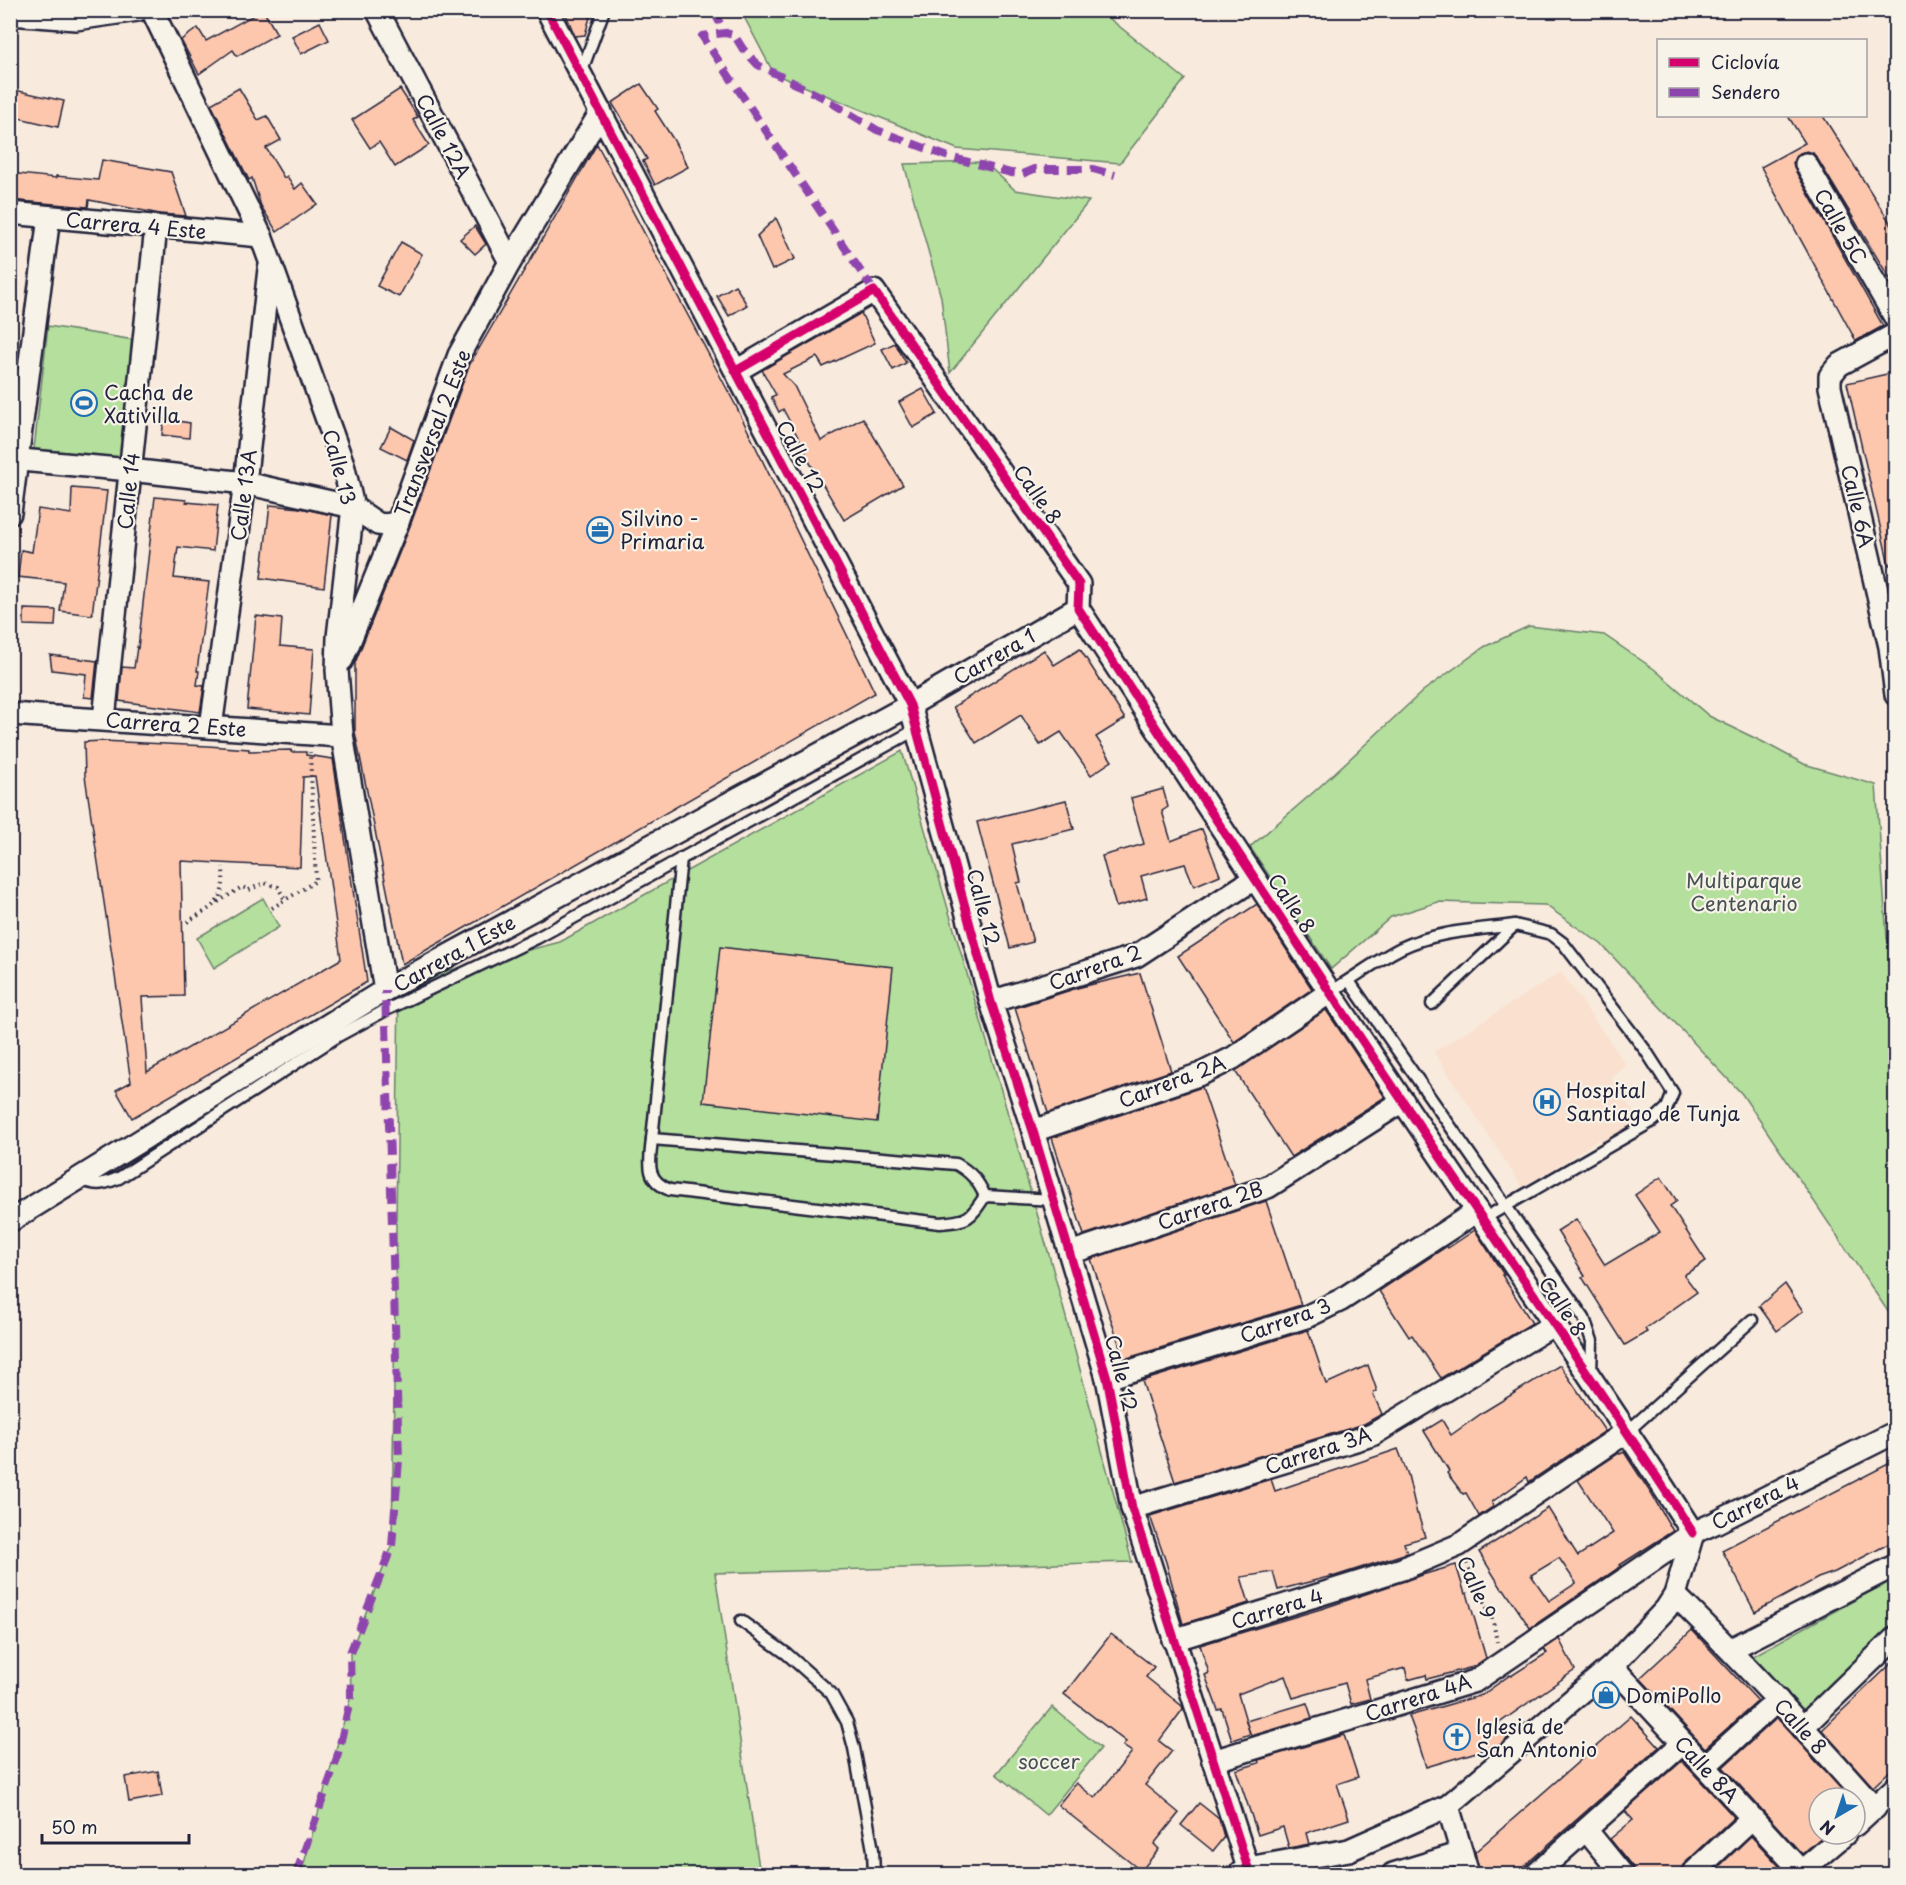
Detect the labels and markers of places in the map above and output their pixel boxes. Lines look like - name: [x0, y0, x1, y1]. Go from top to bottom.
- place label: Cacha de Xativilla: [104, 377, 194, 430]
- sports icon: Cacha de Xativilla: [69, 388, 99, 418]
- place label: Silvino - Primaria: [620, 503, 705, 556]
- office icon: Silvino - Primaria: [585, 515, 615, 545]
- place label: Hospital Santiago de Tunja: [1566, 1075, 1740, 1128]
- hospital icon: Hospital Santiago de Tunja: [1532, 1087, 1562, 1117]
- shop icon: DomiPollo: [1591, 1680, 1621, 1710]
- place label: DomiPollo: [1626, 1680, 1721, 1710]
- place label: Iglesia de San Antonio: [1476, 1711, 1597, 1764]
- church icon: Iglesia de San Antonio: [1442, 1722, 1472, 1752]

